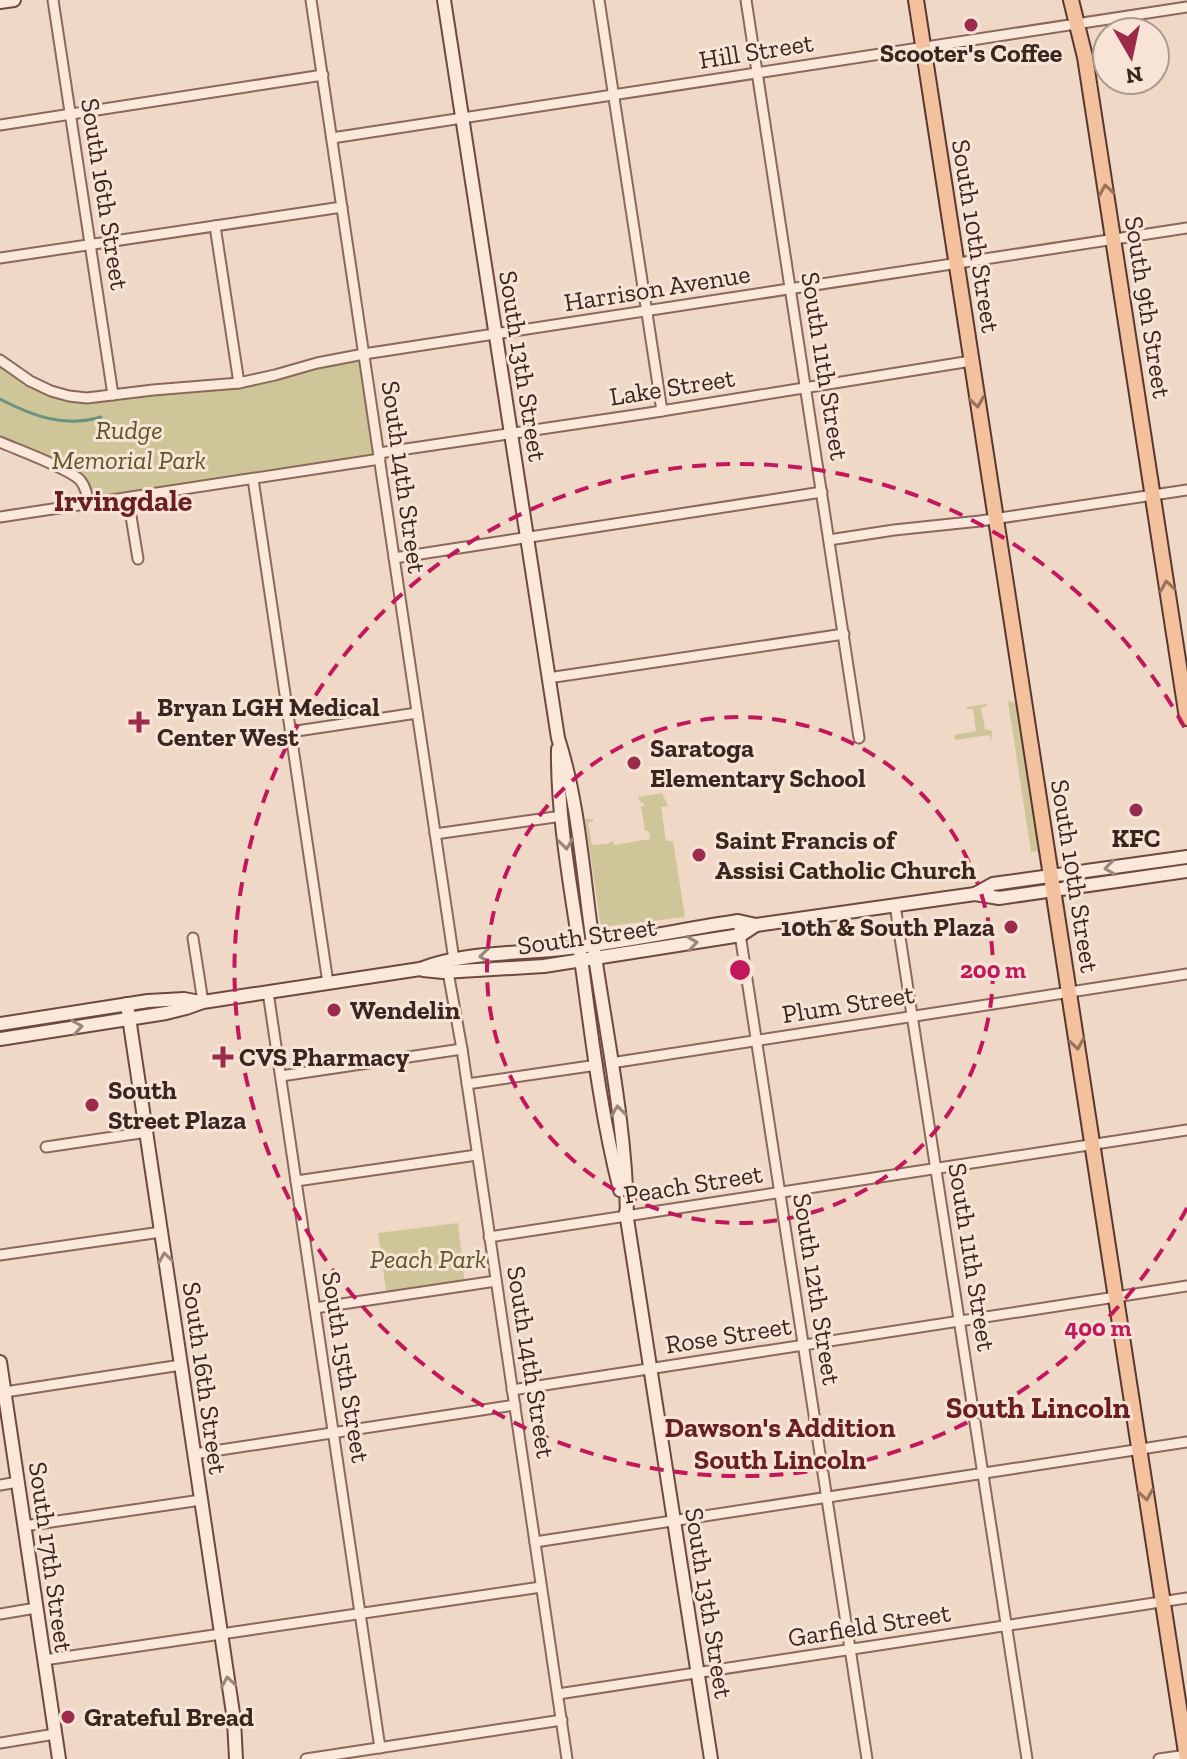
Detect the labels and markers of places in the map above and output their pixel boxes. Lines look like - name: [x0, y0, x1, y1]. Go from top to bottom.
- marker: Scooter's Coffee: [962, 16, 980, 34]
- place label: Scooter's Coffee: [880, 37, 1063, 69]
- place label: Bryan LGH Medical Center West: [157, 691, 380, 753]
- marker: Bryan LGH Medical Center West: [128, 711, 150, 733]
- place label: Saratoga Elementary School: [650, 732, 866, 794]
- marker: Saratoga Elementary School: [625, 754, 643, 772]
- marker: KFC: [1127, 801, 1145, 819]
- place label: KFC: [1111, 822, 1161, 854]
- place label: Saint Francis of Assisi Catholic Church: [715, 824, 976, 886]
- marker: Saint Francis of Assisi Catholic Church: [690, 846, 708, 864]
- place label: 10th & South Plaza: [781, 911, 995, 943]
- marker: 10th & South Plaza: [1002, 918, 1020, 936]
- centre of rings: [726, 956, 754, 984]
- place label: Wendelin: [350, 994, 461, 1026]
- marker: Wendelin: [325, 1001, 343, 1019]
- place label: CVS Pharmacy: [239, 1041, 410, 1073]
- marker: CVS Pharmacy: [214, 1048, 232, 1066]
- place label: South Street Plaza: [108, 1074, 246, 1136]
- marker: South Street Plaza: [83, 1096, 101, 1114]
- place label: Grateful Bread: [84, 1701, 254, 1733]
- marker: Grateful Bread: [59, 1708, 77, 1726]

